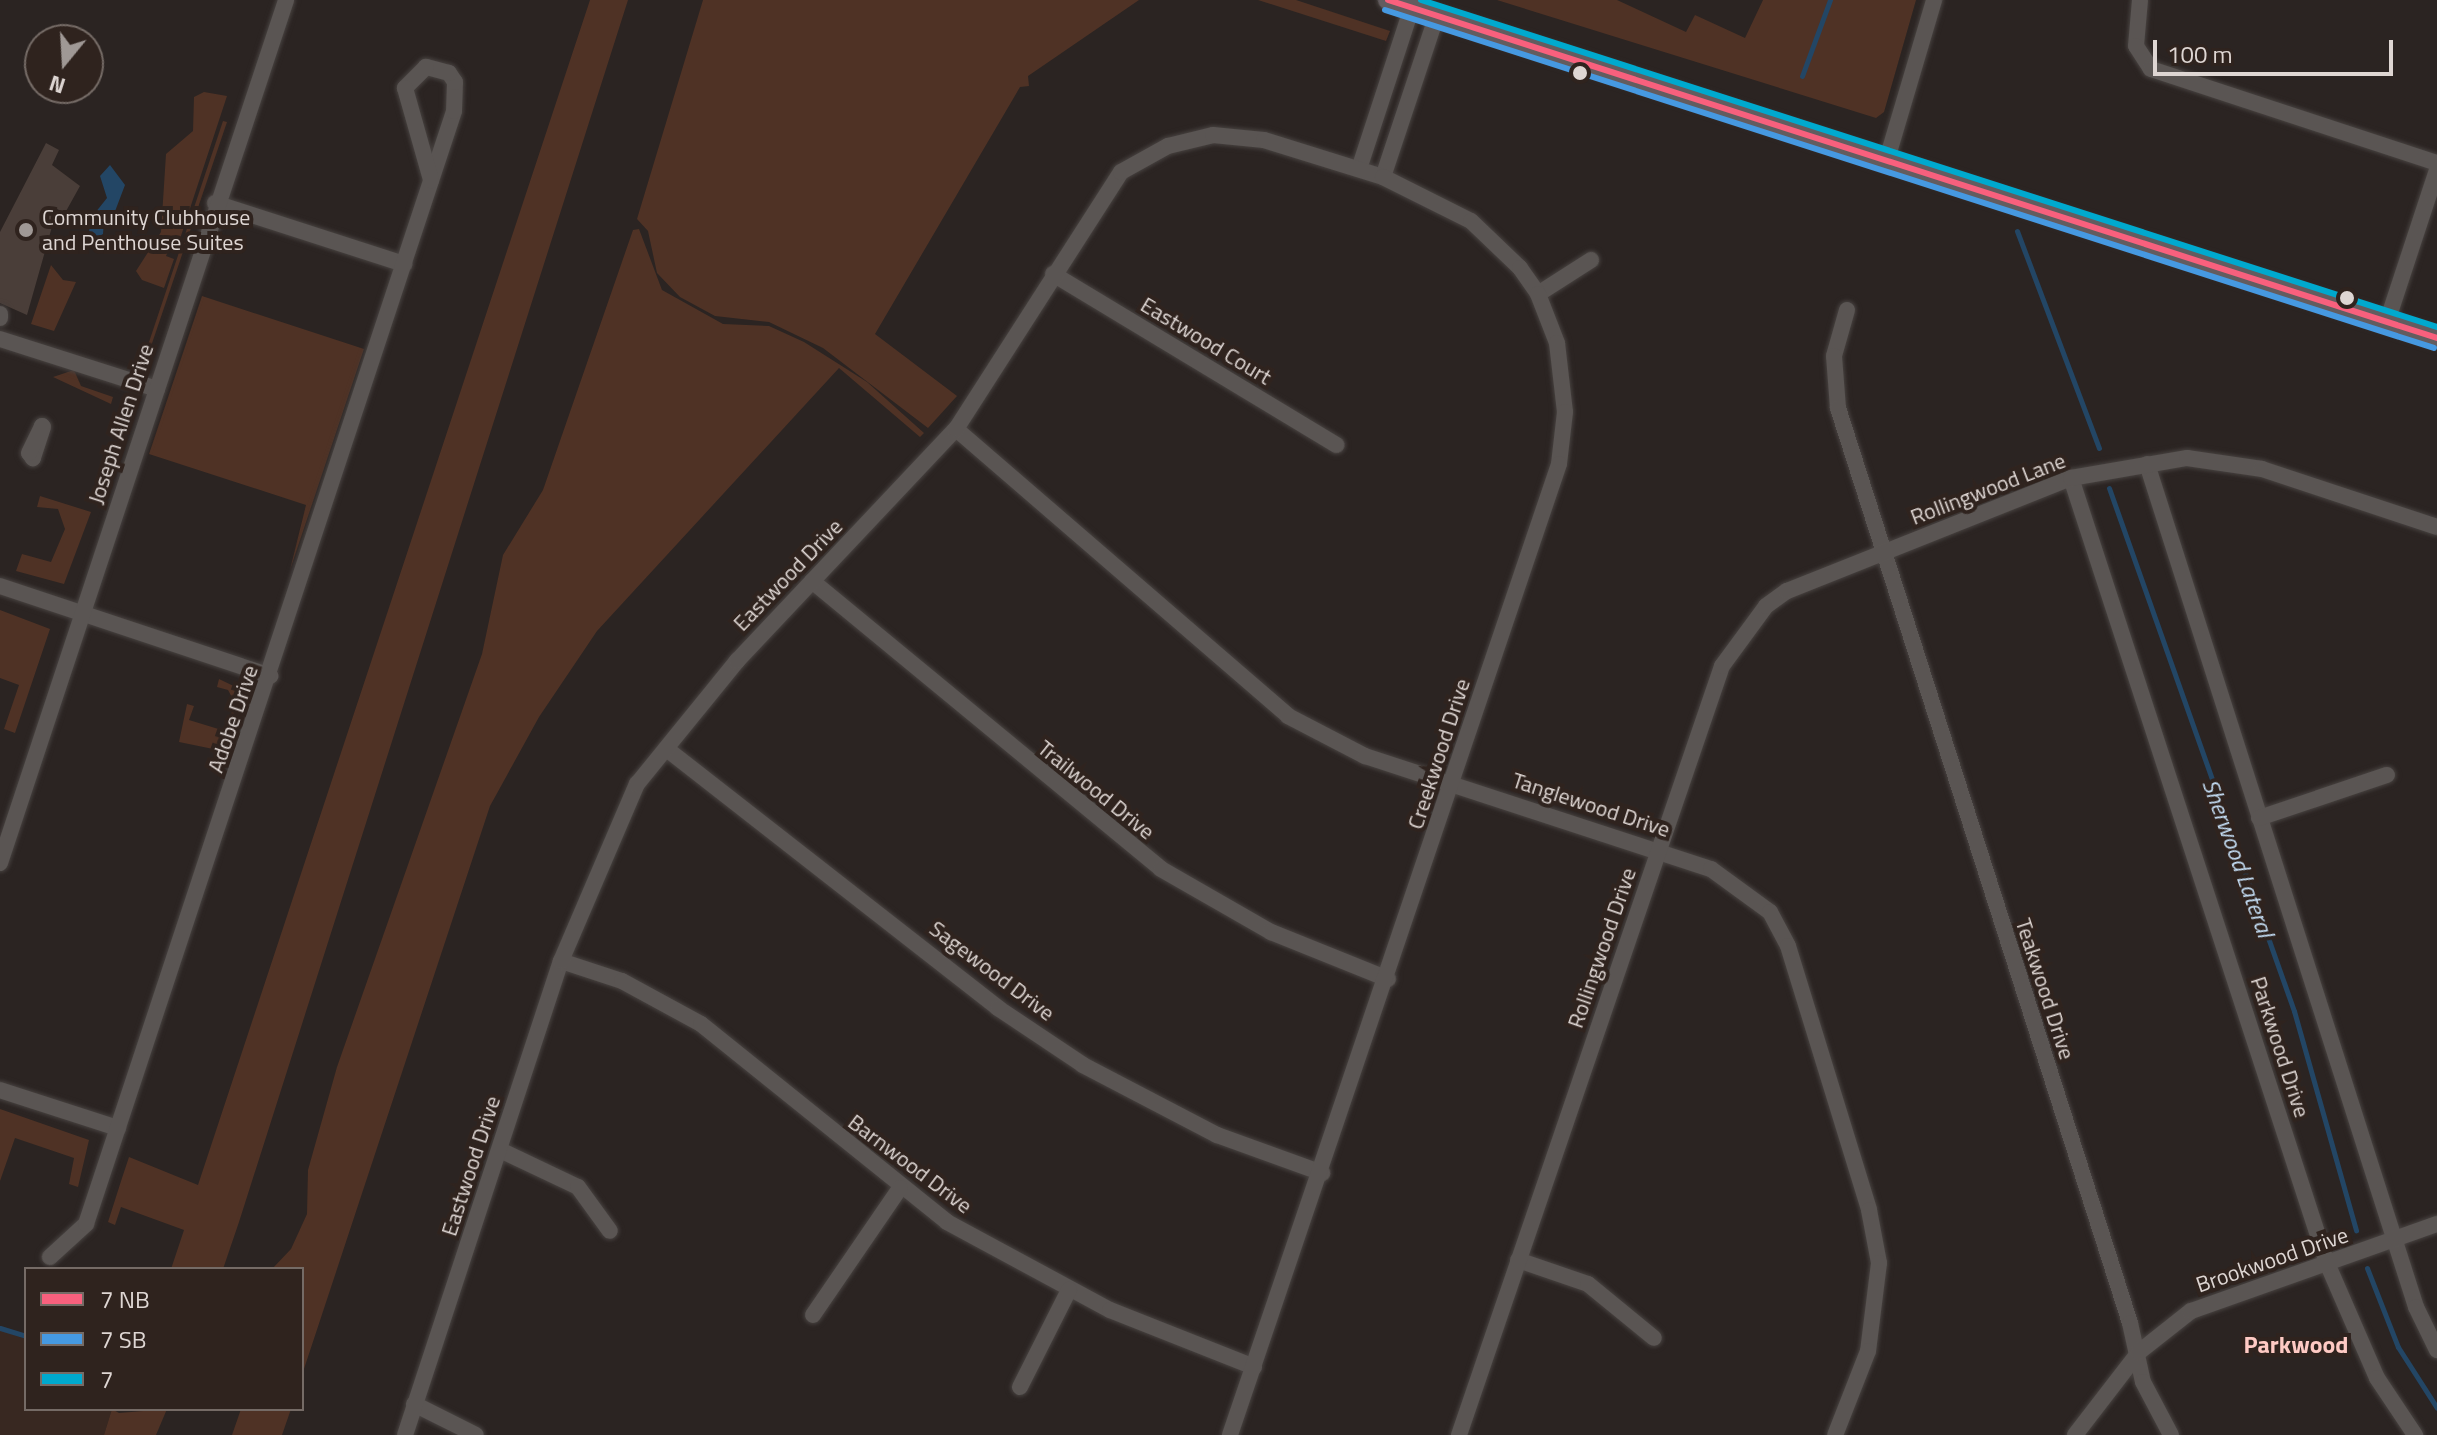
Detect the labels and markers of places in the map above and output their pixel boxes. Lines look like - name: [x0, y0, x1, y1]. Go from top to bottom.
- unlabelled marker: [1572, 65, 1588, 81]
- place label: Community Clubhouse and Penthouse Suites: [42, 204, 250, 256]
- marker: Community Clubhouse and Penthouse Suites: [17, 221, 35, 239]
- unlabelled marker: [2339, 290, 2355, 306]

